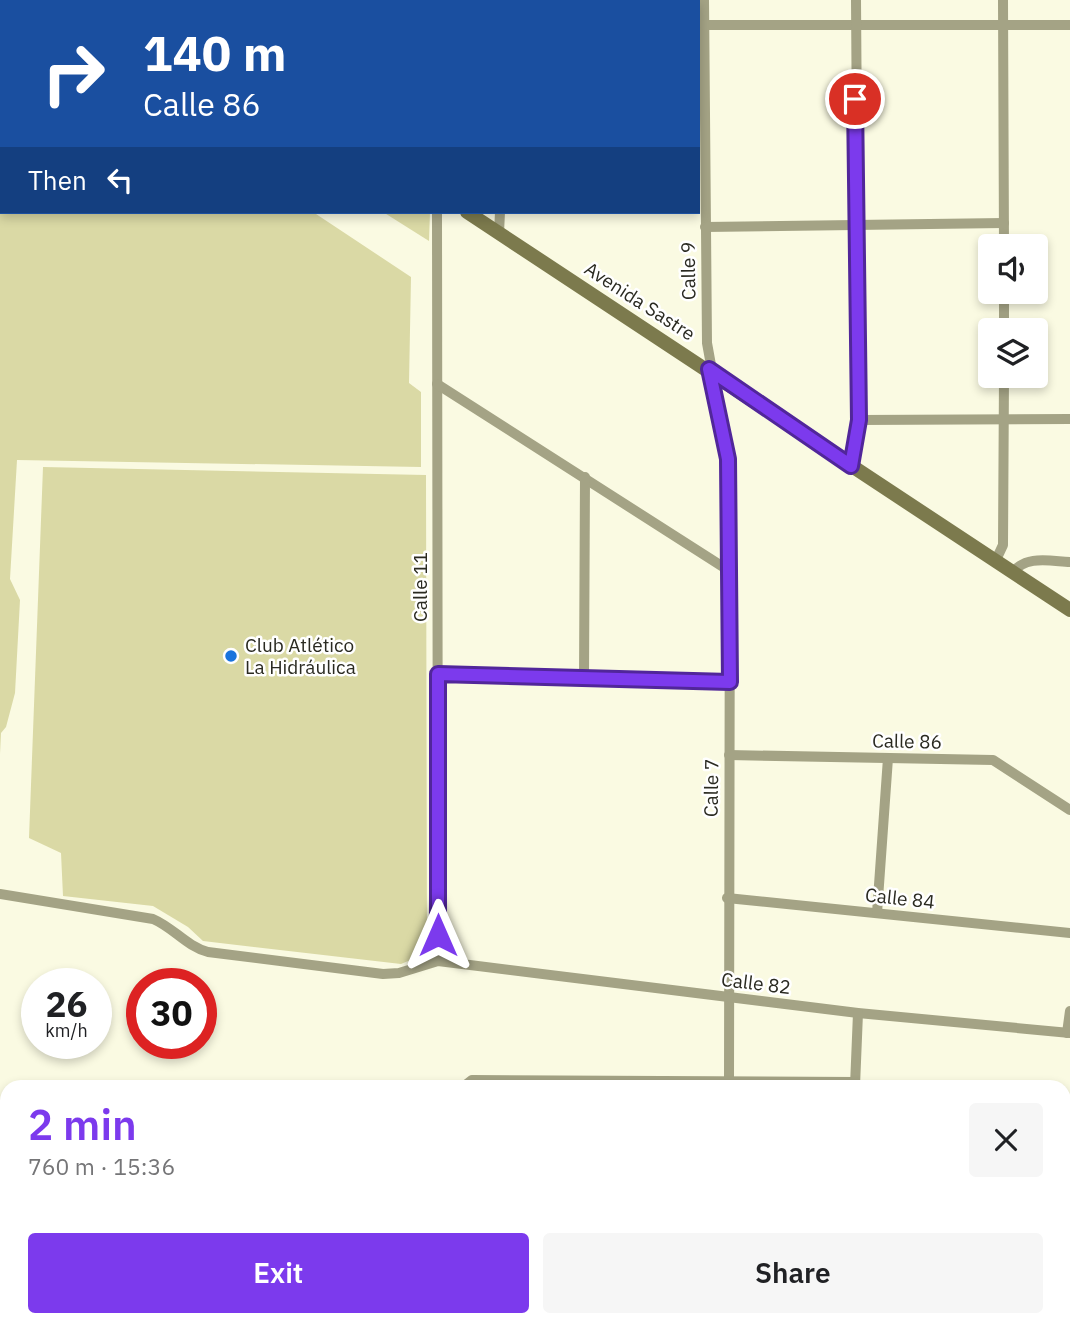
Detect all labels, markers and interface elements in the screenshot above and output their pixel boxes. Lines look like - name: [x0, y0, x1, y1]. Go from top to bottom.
- text: 140 m: [143, 21, 287, 84]
- icon: right: [28, 28, 119, 119]
- pin: [825, 69, 885, 129]
- icon: arrive: [836, 80, 874, 118]
- text: Calle 86: [143, 83, 261, 125]
- icon: left: [101, 161, 139, 199]
- text: Then: [28, 163, 87, 197]
- map controls: [978, 234, 1048, 388]
- button: sound: [978, 234, 1048, 304]
- street label: Calle 9: [675, 242, 701, 300]
- street label: Avenida Sastre: [580, 256, 700, 346]
- button: layers: [978, 318, 1048, 388]
- street label: Calle 11: [408, 552, 432, 622]
- place label: Club Atlético La Hidráulica: [245, 633, 356, 679]
- marker: Club Atlético La Hidráulica: [223, 648, 239, 664]
- street label: Calle 86: [872, 728, 942, 754]
- street label: Calle 7: [698, 759, 724, 817]
- street label: Calle 84: [864, 882, 936, 914]
- position arrow: [401, 898, 475, 972]
- street label: Calle 82: [720, 967, 792, 999]
- speed limit sign: 30: [126, 968, 217, 1059]
- text: 26: [45, 981, 88, 1027]
- text: km/h: [45, 1019, 88, 1042]
- text: 2 min: [28, 1097, 137, 1152]
- button: close: [969, 1103, 1043, 1177]
- text: 760 m · 15:36: [28, 1151, 175, 1181]
- button: Exit: [28, 1233, 529, 1313]
- button: Share: [543, 1233, 1043, 1313]

